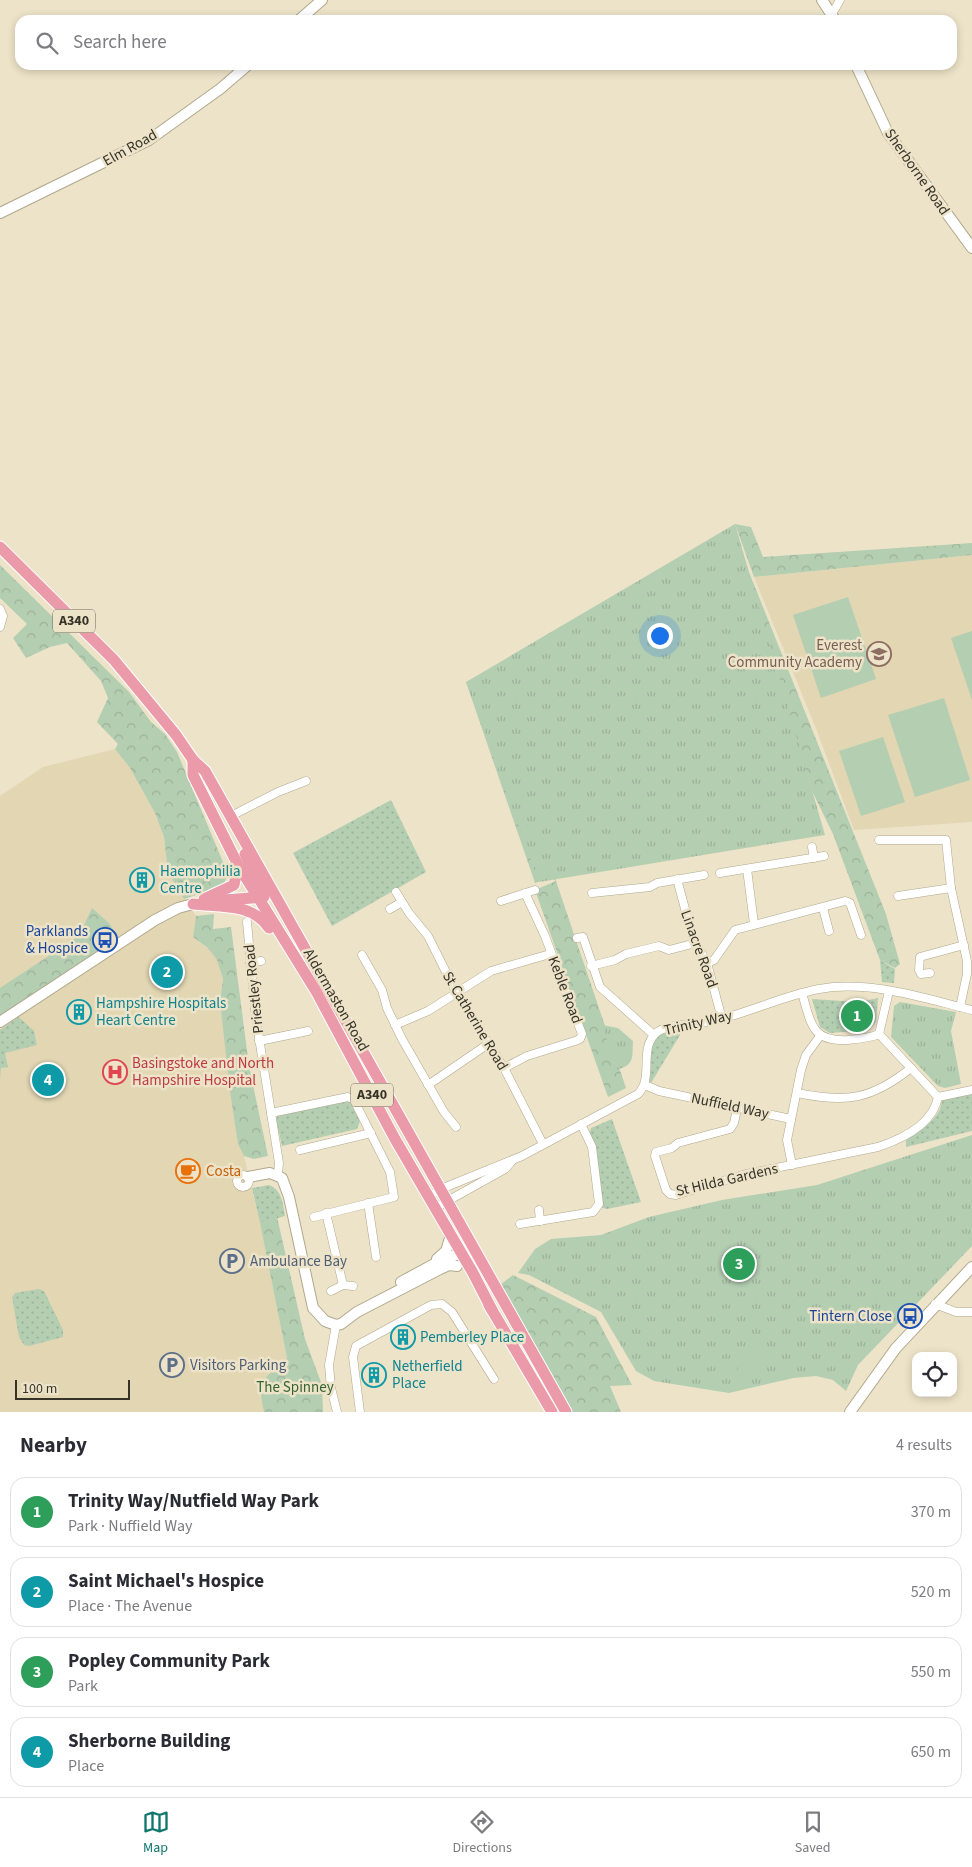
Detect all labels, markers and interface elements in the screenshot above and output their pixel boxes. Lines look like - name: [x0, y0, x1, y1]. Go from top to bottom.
- search box: [15, 15, 957, 70]
- icon: search: [33, 29, 61, 57]
- text: Search here: [73, 29, 167, 56]
- street label: Elm Road: [99, 124, 161, 172]
- street label: Sherborne Road: [879, 124, 955, 220]
- road number: A340: [53, 610, 95, 632]
- your location: [647, 623, 673, 649]
- place label: Everest Community Academy: [728, 635, 862, 673]
- school or university icon: Everest Community Academy: [866, 641, 892, 667]
- place label: Haemophilia Centre: [160, 861, 241, 899]
- building icon: Haemophilia Centre: [129, 867, 155, 893]
- street label: Linacre Road: [675, 907, 723, 991]
- place label: Parklands & Hospice: [26, 921, 88, 959]
- bus stop icon: Parklands & Hospice: [92, 927, 118, 953]
- street label: Priestley Road: [239, 943, 269, 1035]
- street label: Aldermaston Road: [298, 945, 374, 1055]
- pin: 2: [151, 953, 183, 991]
- street label: Keble Road: [543, 953, 587, 1027]
- street label: St Catherine Road: [437, 968, 513, 1074]
- place label: Hampshire Hospitals Heart Centre: [96, 993, 226, 1031]
- pin: 1: [841, 997, 873, 1035]
- building icon: Hampshire Hospitals Heart Centre: [66, 999, 92, 1025]
- street label: Trinity Way: [662, 1005, 734, 1041]
- place label: Basingstoke and North Hampshire Hospital: [132, 1053, 274, 1091]
- hospital icon: Basingstoke and North Hampshire Hospital: [102, 1059, 128, 1085]
- pin: 4: [32, 1061, 64, 1099]
- road number: A340: [351, 1084, 393, 1106]
- street label: Nuffield Way: [689, 1088, 771, 1124]
- cafe icon: Costa: [175, 1158, 201, 1184]
- street label: St Hilda Gardens: [674, 1158, 780, 1202]
- place label: Costa: [206, 1161, 241, 1182]
- pin: 3: [723, 1245, 755, 1283]
- parking icon: Ambulance Bay: [219, 1248, 245, 1274]
- place label: Ambulance Bay: [250, 1251, 347, 1272]
- bus stop icon: Tintern Close: [897, 1303, 923, 1329]
- place label: Tintern Close: [809, 1306, 892, 1327]
- building icon: Pemberley Place: [390, 1324, 416, 1350]
- place label: Pemberley Place: [420, 1327, 524, 1348]
- parking icon: Visitors Parking: [159, 1352, 185, 1378]
- map controls: [912, 1352, 957, 1397]
- button: locate: [912, 1352, 957, 1397]
- place label: Visitors Parking: [190, 1355, 287, 1376]
- place label: Netherfield Place: [392, 1356, 463, 1394]
- building icon: Netherfield Place: [361, 1362, 387, 1388]
- scale bar: [15, 1377, 130, 1400]
- park label: The Spinney: [256, 1377, 334, 1398]
- text: 100 m: [22, 1379, 57, 1399]
- text: Nearby: [20, 1430, 87, 1460]
- text: 4 results: [896, 1434, 952, 1456]
- text: Trinity Way/Nutfield Way Park: [68, 1488, 319, 1515]
- text: 1: [33, 1501, 41, 1523]
- text: 370 m: [911, 1501, 951, 1523]
- text: Park · Nuffield Way: [68, 1515, 192, 1537]
- text: Saint Michael's Hospice: [68, 1568, 264, 1595]
- text: 2: [33, 1581, 41, 1603]
- text: 520 m: [911, 1581, 951, 1603]
- text: Place · The Avenue: [68, 1595, 192, 1617]
- text: Popley Community Park: [68, 1648, 270, 1675]
- text: 3: [33, 1661, 41, 1683]
- text: 550 m: [911, 1661, 951, 1683]
- text: Park: [68, 1675, 98, 1697]
- text: Sherborne Building: [68, 1728, 230, 1755]
- text: 4: [33, 1741, 41, 1763]
- text: 650 m: [911, 1741, 951, 1763]
- text: Place: [68, 1755, 104, 1777]
- tab: Map: [142, 1808, 170, 1858]
- tab: Directions: [453, 1808, 512, 1858]
- tab: Saved: [795, 1808, 830, 1858]

